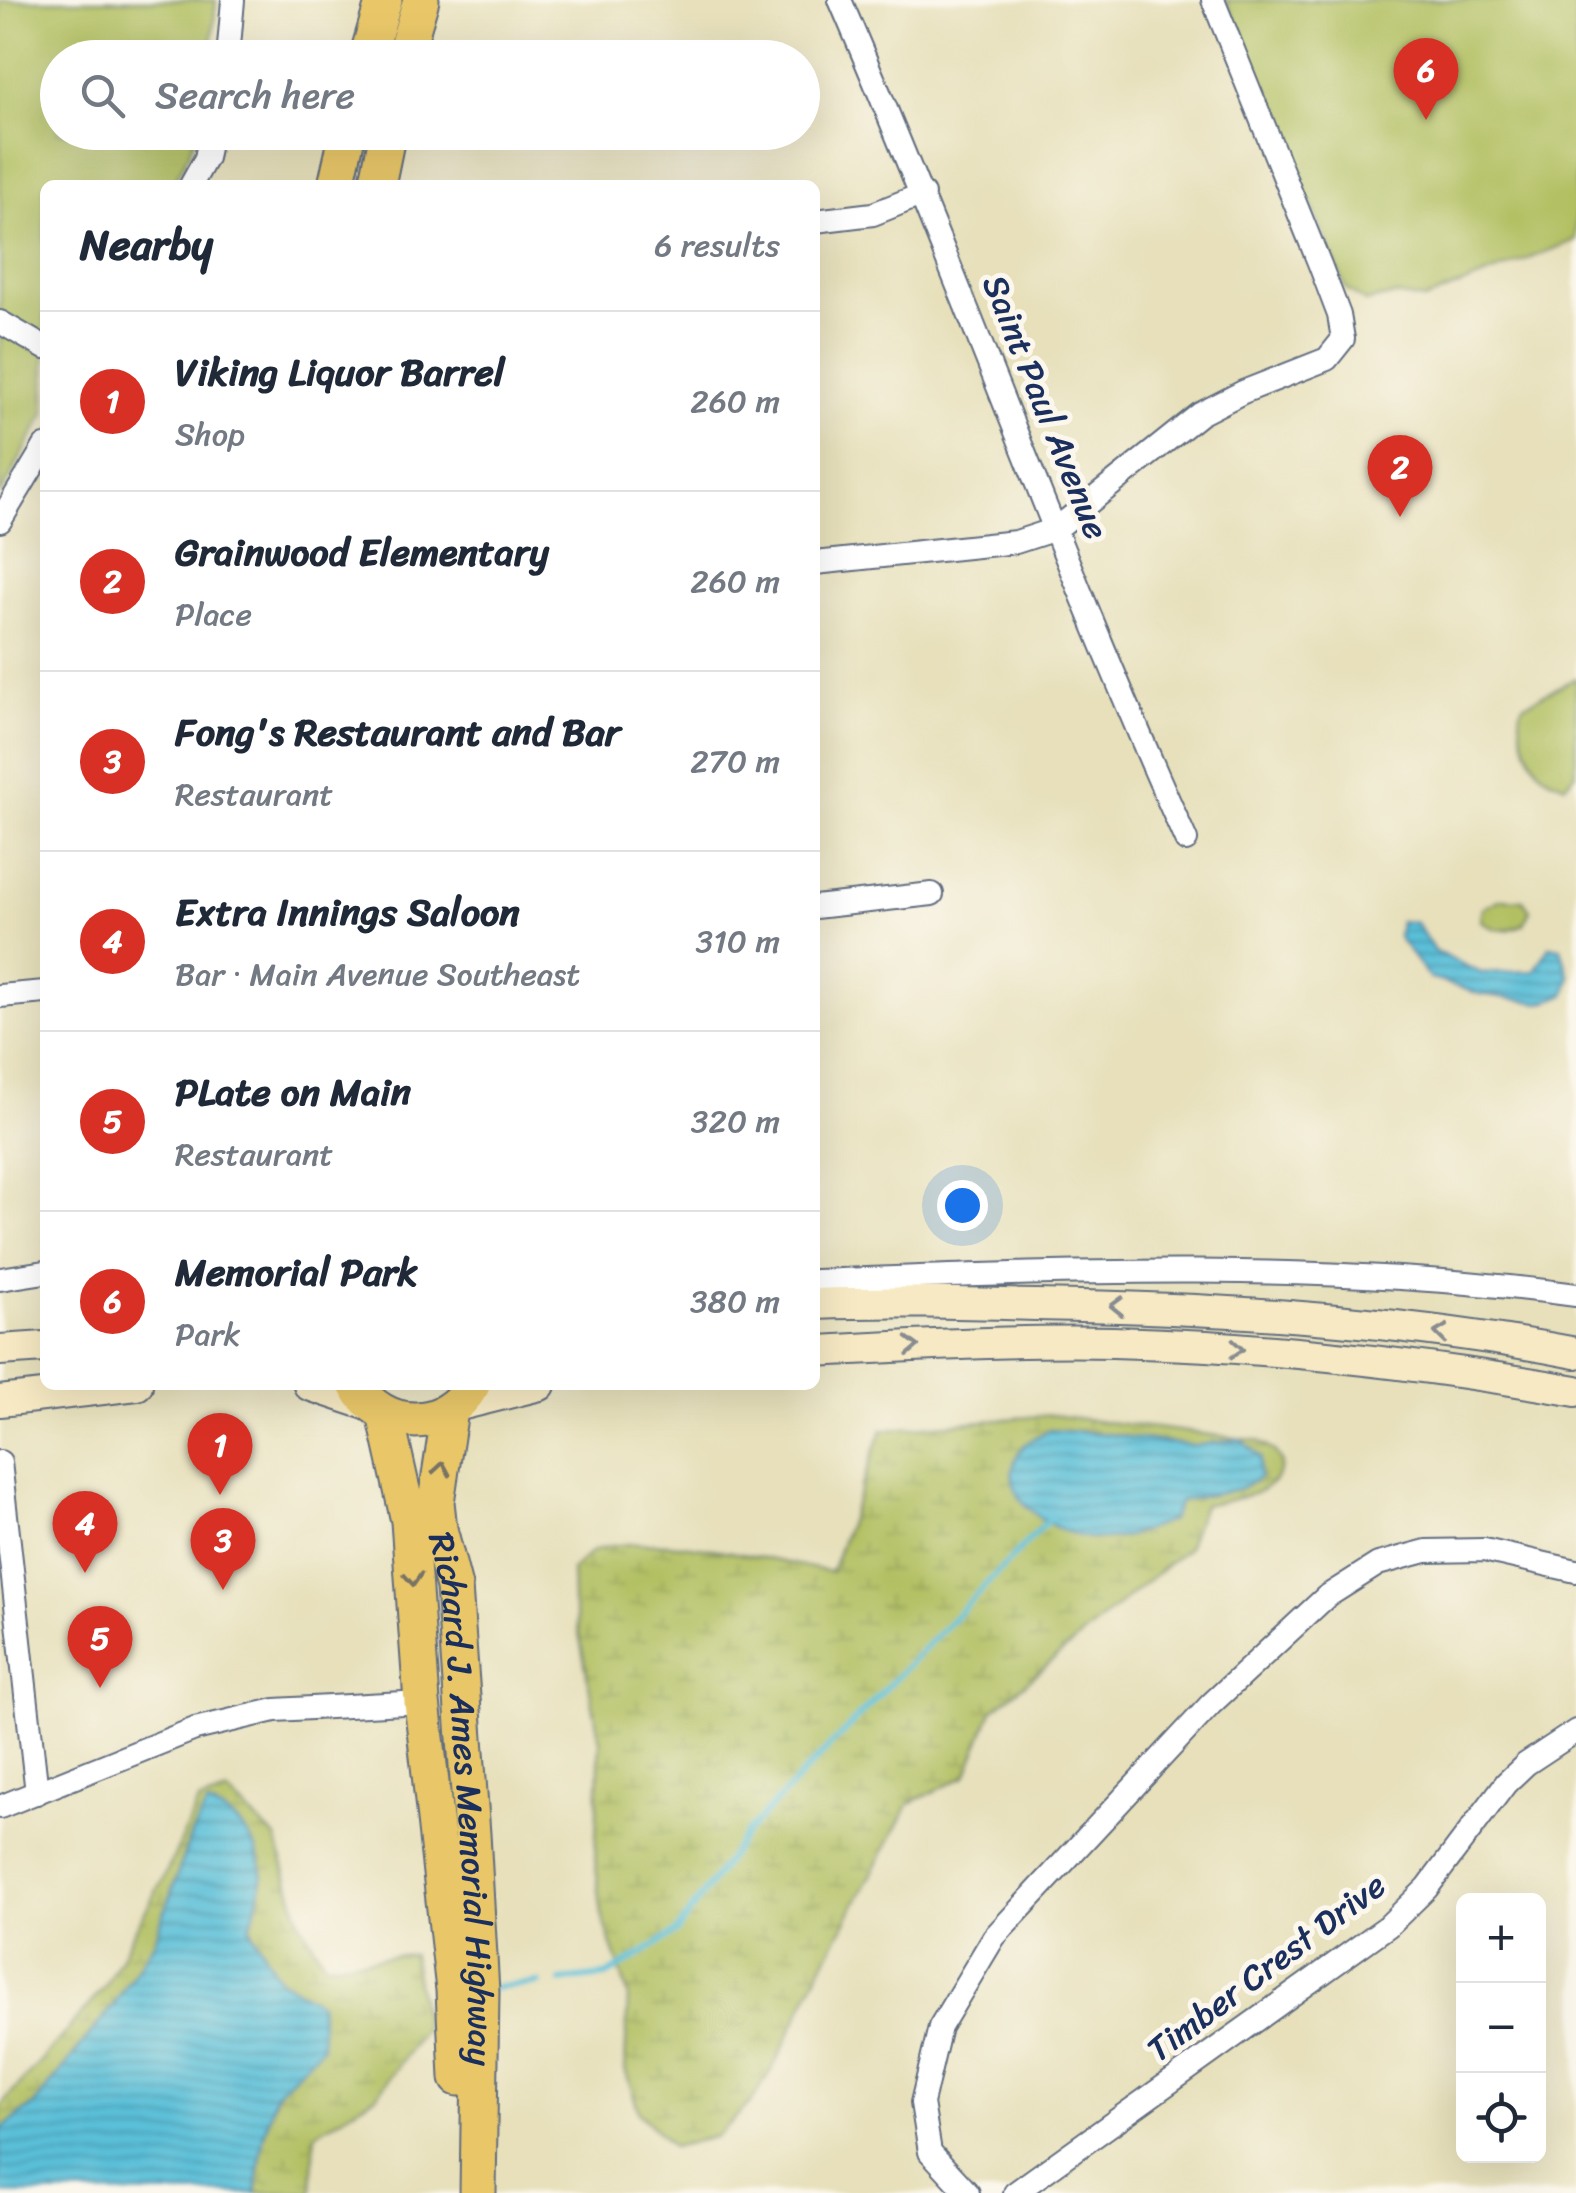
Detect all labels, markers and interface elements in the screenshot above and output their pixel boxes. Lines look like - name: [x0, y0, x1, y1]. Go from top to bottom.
- pin: 6: [1394, 38, 1458, 120]
- search box: [40, 40, 820, 150]
- text: Search here: [155, 62, 355, 129]
- icon: search: [75, 68, 130, 123]
- text: Nearby: [80, 208, 213, 282]
- text: 6 results: [654, 217, 780, 274]
- street label: Saint Paul Avenue: [965, 265, 1127, 549]
- text: Viking Liquor Barrel: [175, 339, 505, 406]
- text: 1: [106, 373, 119, 430]
- text: 260 m: [690, 373, 780, 430]
- text: Shop: [175, 406, 245, 463]
- pin: 2: [1368, 434, 1432, 517]
- text: Grainwood Elementary: [175, 519, 549, 586]
- text: 2: [103, 553, 122, 610]
- text: 260 m: [690, 553, 780, 610]
- text: Place: [175, 586, 252, 643]
- text: Fong's Restaurant and Bar: [175, 699, 620, 766]
- text: 3: [104, 733, 121, 790]
- text: 270 m: [690, 733, 780, 790]
- text: Restaurant: [175, 766, 333, 823]
- text: Extra Innings Saloon: [175, 879, 520, 946]
- text: 4: [102, 913, 123, 970]
- text: 310 m: [696, 913, 780, 970]
- text: Bar · Main Avenue Southeast: [175, 946, 580, 1003]
- text: PLate on Main: [175, 1059, 411, 1126]
- text: 5: [103, 1093, 122, 1150]
- text: 320 m: [691, 1093, 780, 1150]
- text: Restaurant: [175, 1126, 333, 1183]
- your location: [937, 1180, 988, 1231]
- text: Memorial Park: [175, 1239, 418, 1306]
- text: 6: [103, 1273, 122, 1330]
- text: 380 m: [690, 1273, 780, 1330]
- one-way arrow: [1109, 1296, 1125, 1317]
- text: Park: [175, 1306, 241, 1363]
- one-way arrow: [1433, 1323, 1449, 1344]
- one-way arrow: [905, 1336, 921, 1357]
- one-way arrow: [1230, 1338, 1246, 1360]
- pin: 1: [188, 1412, 252, 1495]
- one-way arrow: [431, 1461, 452, 1477]
- pin: 4: [52, 1490, 118, 1573]
- pin: 3: [190, 1508, 256, 1590]
- street label: Richard J. Ames Memorial Highway: [410, 1525, 512, 2067]
- one-way arrow: [402, 1571, 423, 1587]
- pin: 5: [68, 1606, 132, 1688]
- street label: Timber Crest Drive: [1132, 1856, 1400, 2078]
- map controls: [1456, 1893, 1546, 2163]
- button: +: [1456, 1893, 1546, 1983]
- button: −: [1456, 1983, 1546, 2073]
- button: locate: [1456, 2073, 1546, 2163]

